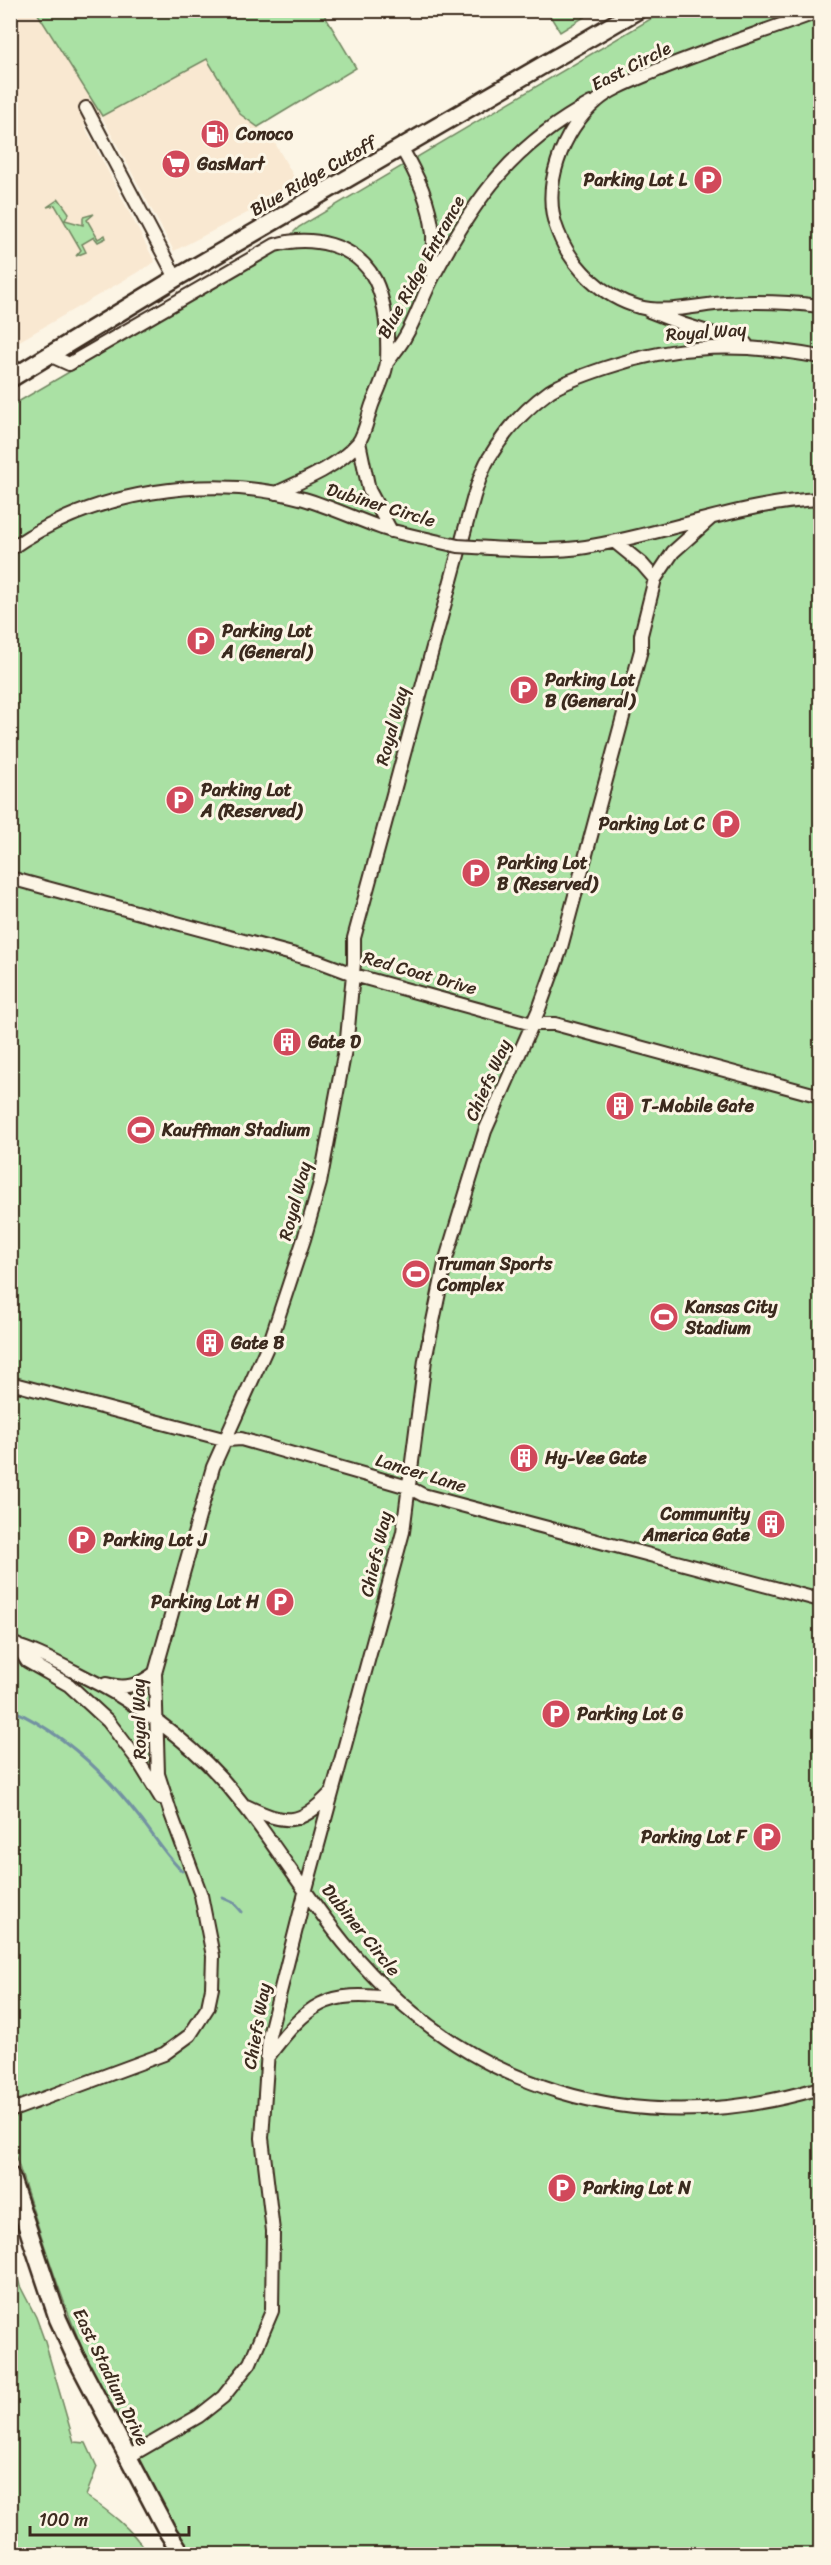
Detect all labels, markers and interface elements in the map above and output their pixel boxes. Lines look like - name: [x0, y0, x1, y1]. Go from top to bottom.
- street label: East Circle: [585, 32, 677, 100]
- fuel station icon: Conoco: [199, 118, 231, 150]
- place label: Conoco: [235, 118, 293, 150]
- street label: Blue Ridge Cutoff: [244, 125, 385, 225]
- supermarket icon: GasMart: [160, 148, 192, 180]
- place label: GasMart: [196, 148, 266, 180]
- place label: Parking Lot L: [584, 164, 688, 196]
- parking icon: Parking Lot L: [692, 164, 724, 196]
- street label: Blue Ridge Entrance: [368, 189, 474, 345]
- street label: Royal Way: [665, 313, 748, 351]
- street label: Dubiner Circle: [322, 473, 440, 537]
- place label: Parking Lot A (General): [221, 615, 314, 668]
- parking icon: Parking Lot A (General): [185, 625, 217, 657]
- place label: Parking Lot B (General): [545, 664, 636, 717]
- parking icon: Parking Lot B (General): [508, 674, 540, 706]
- street label: Royal Way: [366, 682, 418, 769]
- place label: Parking Lot A (Reserved): [200, 774, 303, 827]
- parking icon: Parking Lot A (Reserved): [164, 784, 196, 816]
- place label: Parking Lot C: [599, 808, 706, 840]
- parking icon: Parking Lot C: [710, 808, 742, 840]
- place label: Parking Lot B (Reserved): [497, 847, 599, 900]
- parking icon: Parking Lot B (Reserved): [460, 857, 492, 889]
- street label: Red Coat Drive: [359, 941, 481, 1005]
- building icon: Gate D: [271, 1026, 303, 1058]
- place label: Gate D: [307, 1026, 361, 1058]
- street label: Chiefs Way: [456, 1033, 521, 1126]
- building icon: T-Mobile Gate: [604, 1090, 636, 1122]
- place label: T-Mobile Gate: [641, 1090, 755, 1122]
- sports icon: Kauffman Stadium: [125, 1114, 157, 1146]
- place label: Kauffman Stadium: [161, 1114, 311, 1146]
- street label: Royal Way: [269, 1157, 321, 1244]
- place label: Truman Sports Complex: [436, 1248, 553, 1301]
- sports icon: Truman Sports Complex: [400, 1258, 432, 1290]
- place label: Kansas City Stadium: [684, 1291, 778, 1344]
- sports icon: Kansas City Stadium: [648, 1301, 680, 1333]
- building icon: Gate B: [194, 1327, 226, 1359]
- place label: Gate B: [230, 1327, 285, 1359]
- building icon: Hy-Vee Gate: [508, 1442, 540, 1474]
- place label: Hy-Vee Gate: [544, 1442, 647, 1474]
- street label: Lancer Lane: [372, 1444, 470, 1502]
- place label: Community America Gate: [642, 1498, 751, 1551]
- street label: Chiefs Way: [351, 1507, 402, 1600]
- building icon: Community America Gate: [755, 1508, 787, 1540]
- parking icon: Parking Lot J: [66, 1524, 98, 1556]
- place label: Parking Lot J: [103, 1524, 208, 1556]
- place label: Parking Lot H: [151, 1586, 259, 1618]
- parking icon: Parking Lot H: [264, 1586, 296, 1618]
- street label: Royal Way: [122, 1678, 156, 1760]
- parking icon: Parking Lot G: [540, 1698, 572, 1730]
- place label: Parking Lot G: [577, 1698, 683, 1730]
- place label: Parking Lot F: [641, 1821, 748, 1853]
- parking icon: Parking Lot F: [751, 1821, 783, 1853]
- street label: Dubiner Circle: [313, 1876, 409, 1984]
- street label: Chiefs Way: [234, 1980, 280, 2072]
- parking icon: Parking Lot N: [546, 2172, 578, 2204]
- place label: Parking Lot N: [583, 2172, 691, 2204]
- street label: East Stadium Drive: [64, 2302, 158, 2452]
- scale bar: [30, 2499, 189, 2537]
- text: 100 m: [39, 2504, 88, 2536]

